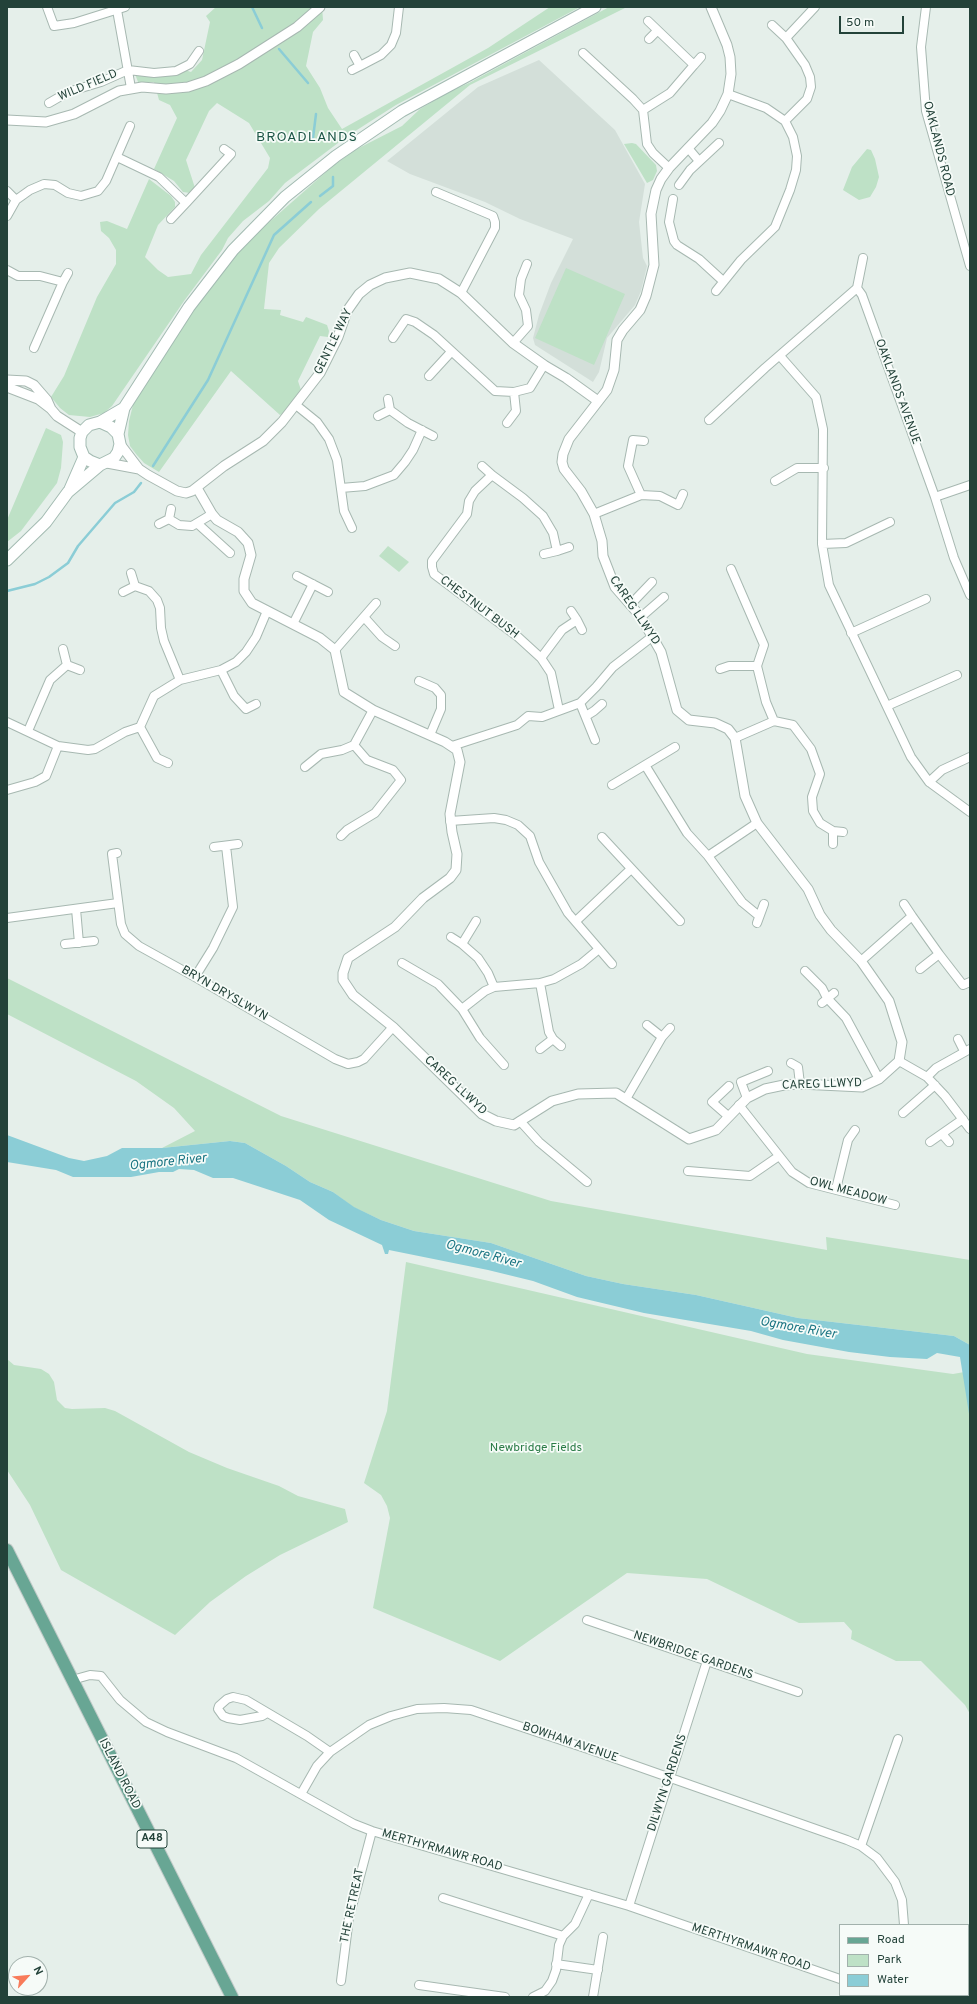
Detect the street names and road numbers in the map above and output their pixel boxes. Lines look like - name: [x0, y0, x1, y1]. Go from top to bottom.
- street label: WILD FIELD: [56, 67, 120, 105]
- street label: OAKLANDS ROAD: [919, 100, 957, 198]
- street label: GENTLE WAY: [312, 307, 356, 377]
- street label: OAKLANDS AVENUE: [871, 337, 923, 447]
- street label: CHESTNUT BUSH: [437, 574, 521, 642]
- street label: CAREG LLWYD: [606, 574, 662, 648]
- street label: BRYN DRYSLWYN: [178, 963, 270, 1025]
- street label: CAREG LLWYD: [421, 1053, 489, 1119]
- street label: CAREG LLWYD: [782, 1076, 862, 1094]
- street label: OWL MEADOW: [808, 1175, 888, 1209]
- street label: NEWBRIDGE GARDENS: [631, 1629, 755, 1683]
- street label: BOWHAM AVENUE: [520, 1720, 620, 1766]
- street label: DILWYN GARDENS: [645, 1732, 691, 1834]
- street label: ISLAND ROAD: [95, 1736, 143, 1812]
- street label: MERTHYRMAWR ROAD: [380, 1827, 504, 1875]
- road number: A48: [137, 1830, 167, 1848]
- street label: THE RETREAT: [338, 1867, 368, 1945]
- street label: MERTHYRMAWR ROAD: [690, 1921, 812, 1975]

